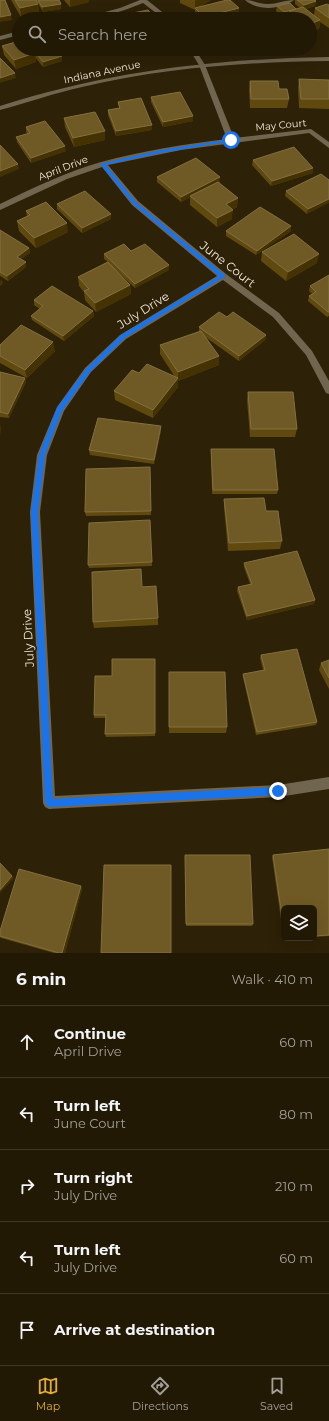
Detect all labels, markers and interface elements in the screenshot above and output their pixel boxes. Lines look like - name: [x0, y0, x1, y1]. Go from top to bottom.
- search box: [12, 12, 317, 56]
- icon: search: [26, 23, 48, 45]
- text: Search here: [58, 25, 147, 44]
- street label: Indiana Avenue: [62, 58, 142, 86]
- street label: May Court: [255, 116, 307, 134]
- route start: [222, 131, 240, 149]
- street label: April Drive: [36, 153, 90, 183]
- street label: June Court: [196, 237, 259, 290]
- street label: July Drive: [113, 288, 172, 332]
- street label: July Drive: [19, 608, 37, 669]
- route end: [269, 782, 287, 800]
- map controls: [281, 905, 317, 941]
- button: layers: [281, 905, 317, 941]
- text: 6 min: [16, 969, 66, 989]
- text: Walk · 410 m: [231, 971, 313, 987]
- text: Continue: [54, 1024, 126, 1043]
- icon: ahead: [16, 1031, 38, 1053]
- text: 60 m: [279, 1034, 313, 1050]
- text: April Drive: [54, 1043, 122, 1059]
- text: Turn left: [54, 1096, 121, 1115]
- icon: left: [16, 1103, 38, 1125]
- text: 80 m: [279, 1106, 313, 1122]
- text: June Court: [54, 1115, 126, 1131]
- text: Turn right: [54, 1168, 133, 1187]
- icon: right: [16, 1175, 38, 1197]
- text: 210 m: [275, 1178, 313, 1194]
- text: July Drive: [54, 1187, 117, 1203]
- text: Turn left: [54, 1240, 121, 1259]
- icon: left: [16, 1247, 38, 1269]
- text: 60 m: [279, 1250, 313, 1266]
- text: July Drive: [54, 1259, 117, 1275]
- icon: arrive: [16, 1319, 38, 1341]
- text: Arrive at destination: [54, 1320, 215, 1339]
- tab: Map: [36, 1375, 60, 1413]
- tab: Directions: [132, 1375, 188, 1413]
- tab: Saved: [260, 1375, 293, 1413]

